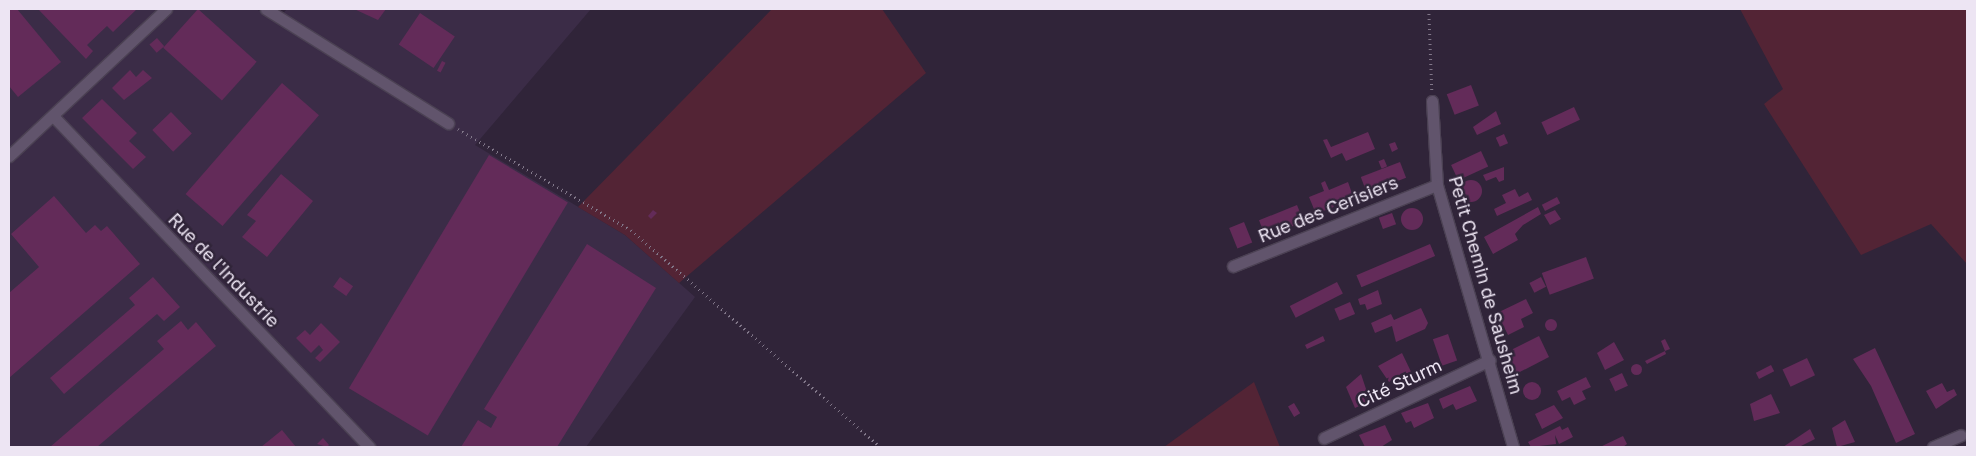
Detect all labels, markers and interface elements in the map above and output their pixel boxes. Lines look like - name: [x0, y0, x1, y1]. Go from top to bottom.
- street label: Rue des Cerisiers: [1255, 171, 1401, 247]
- street label: Petit Chemin de Sausheim: [1444, 173, 1528, 397]
- street label: Rue de l'Industrie: [164, 208, 284, 332]
- street label: Cité Sturm: [1353, 354, 1445, 412]

